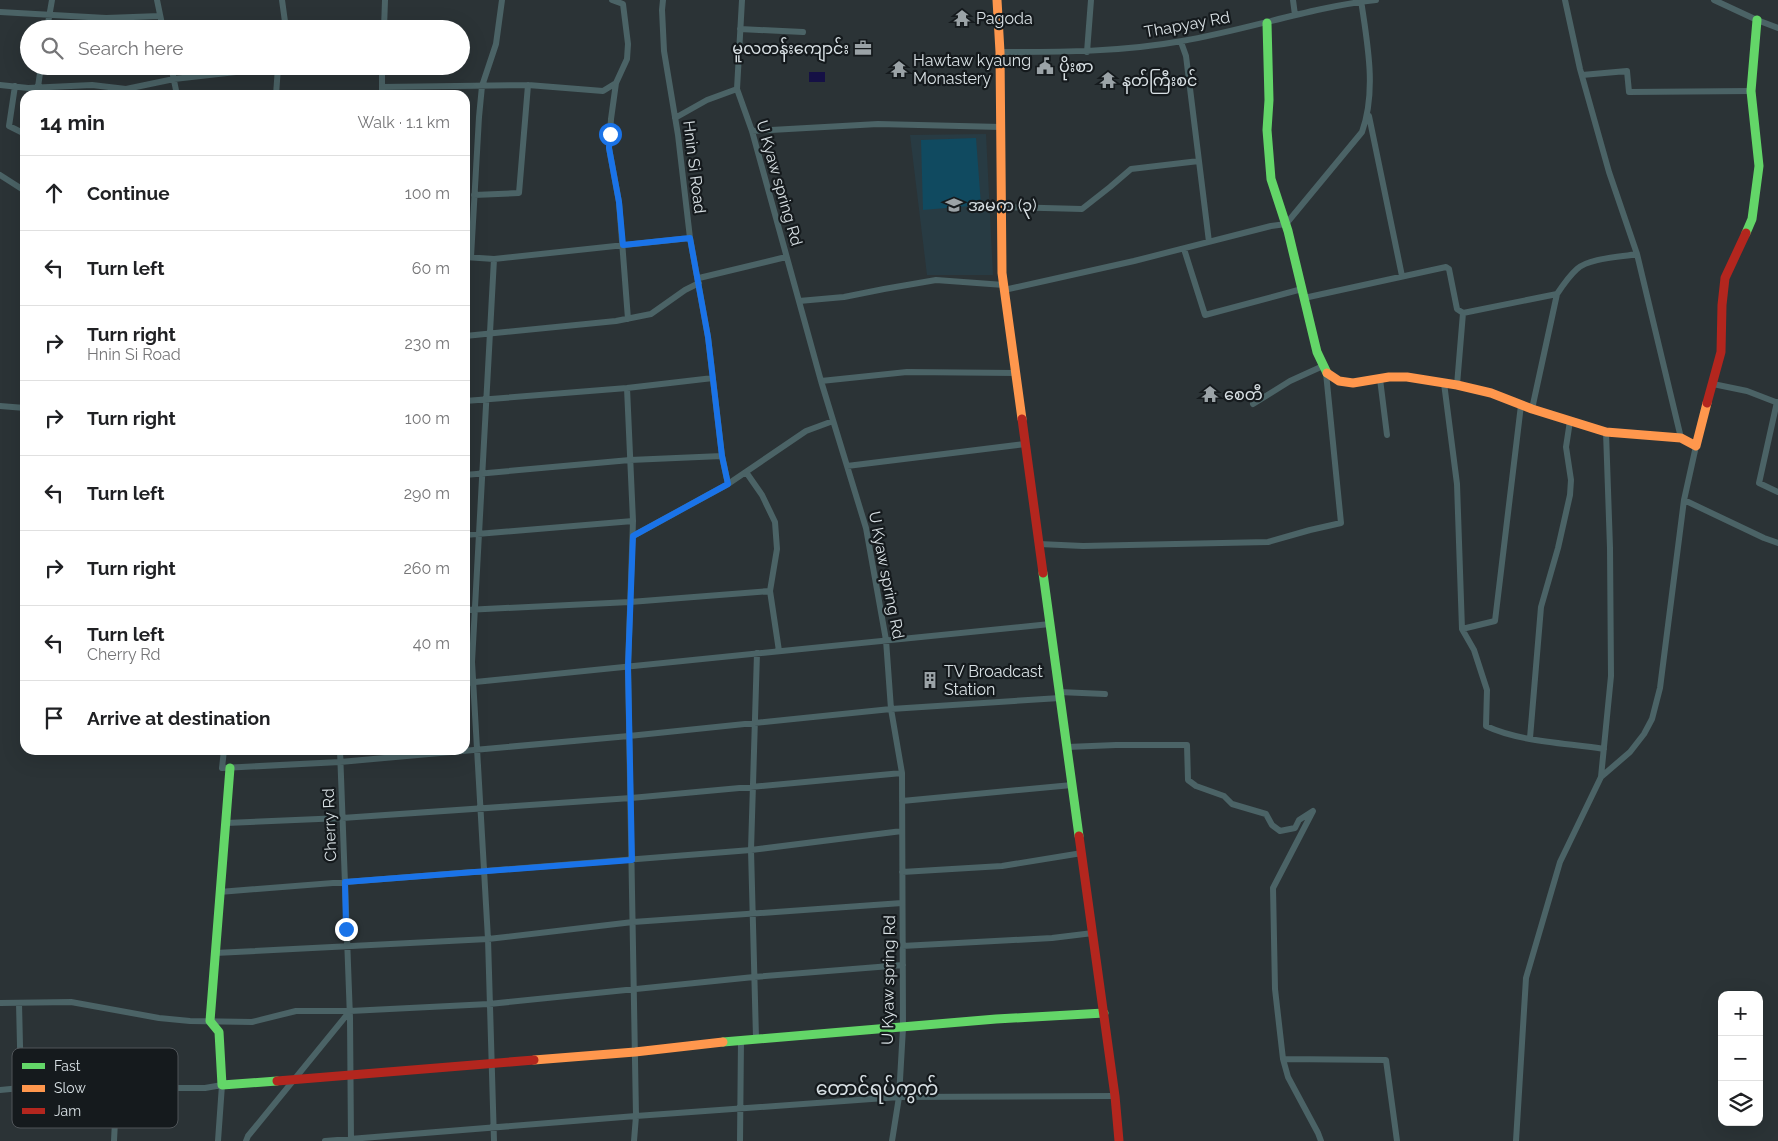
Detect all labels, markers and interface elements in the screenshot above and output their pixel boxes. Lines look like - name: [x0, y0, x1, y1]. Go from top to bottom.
- temple icon: Pagoda: [952, 8, 972, 28]
- street label: Thapyay Rd: [1143, 8, 1232, 41]
- place label: Pagoda: [976, 9, 1033, 28]
- search box: [20, 20, 470, 75]
- icon: search: [38, 34, 66, 62]
- text: Search here: [78, 37, 184, 59]
- place label: မူလတန်းကျောင်း: [732, 37, 849, 63]
- office icon: မူလတန်းကျောင်း: [853, 38, 873, 58]
- place label: Hawtaw kyaung Monastery: [913, 51, 1031, 88]
- public building icon: ပိုးစာ: [1035, 56, 1055, 76]
- place label: ပိုးစာ: [1059, 56, 1093, 81]
- temple icon: Hawtaw kyaung Monastery: [889, 59, 909, 79]
- place label: နတ်ကြီးစင်: [1122, 69, 1197, 94]
- temple icon: နတ်ကြီးစင်: [1098, 70, 1118, 90]
- text: 14 min: [40, 110, 105, 135]
- text: Walk · 1.1 km: [357, 113, 450, 132]
- street label: U Kyaw spring Rd: [753, 118, 807, 248]
- street label: Hnin Si Road: [679, 119, 710, 215]
- route start: [599, 123, 622, 146]
- icon: ahead: [40, 179, 68, 207]
- text: Continue: [87, 182, 170, 204]
- text: 100 m: [405, 184, 450, 203]
- school or university icon: အမက (၃): [944, 195, 964, 215]
- place label: အမက (၃): [968, 196, 1036, 219]
- icon: left: [40, 254, 68, 282]
- text: Turn left: [87, 257, 164, 279]
- text: 60 m: [412, 259, 450, 278]
- text: Turn right: [87, 323, 176, 345]
- icon: right: [40, 329, 68, 357]
- text: 230 m: [405, 334, 450, 353]
- text: Hnin Si Road: [87, 345, 181, 364]
- temple icon: စေတီ: [1200, 384, 1220, 404]
- place label: စေတီ: [1224, 384, 1263, 404]
- icon: right: [40, 404, 68, 432]
- text: Turn right: [87, 407, 176, 429]
- text: 100 m: [405, 409, 450, 428]
- icon: left: [40, 479, 68, 507]
- text: Turn left: [87, 482, 164, 504]
- text: 290 m: [404, 484, 450, 503]
- street label: U Kyaw spring Rd: [865, 510, 908, 641]
- icon: right: [40, 554, 68, 582]
- text: Turn right: [87, 557, 176, 579]
- text: 260 m: [403, 559, 450, 578]
- text: Turn left: [87, 623, 164, 645]
- icon: left: [40, 629, 68, 657]
- text: 40 m: [413, 634, 450, 653]
- text: Cherry Rd: [87, 645, 160, 664]
- place label: TV Broadcast Station: [944, 662, 1044, 699]
- building icon: TV Broadcast Station: [920, 670, 940, 690]
- icon: arrive: [40, 704, 68, 732]
- text: Arrive at destination: [87, 707, 271, 729]
- street label: Cherry Rd: [319, 788, 340, 862]
- street label: U Kyaw spring Rd: [878, 915, 899, 1045]
- route end: [335, 918, 358, 941]
- map controls: [1718, 991, 1763, 1126]
- button: +: [1718, 991, 1763, 1036]
- button: −: [1718, 1036, 1763, 1081]
- legend: [12, 1048, 178, 1128]
- text: Fast: [54, 1058, 81, 1074]
- district label: တောင်ရပ်ကွက်: [816, 1074, 938, 1104]
- text: Slow: [54, 1080, 86, 1096]
- button: layers: [1718, 1081, 1763, 1126]
- text: Jam: [54, 1103, 81, 1119]

